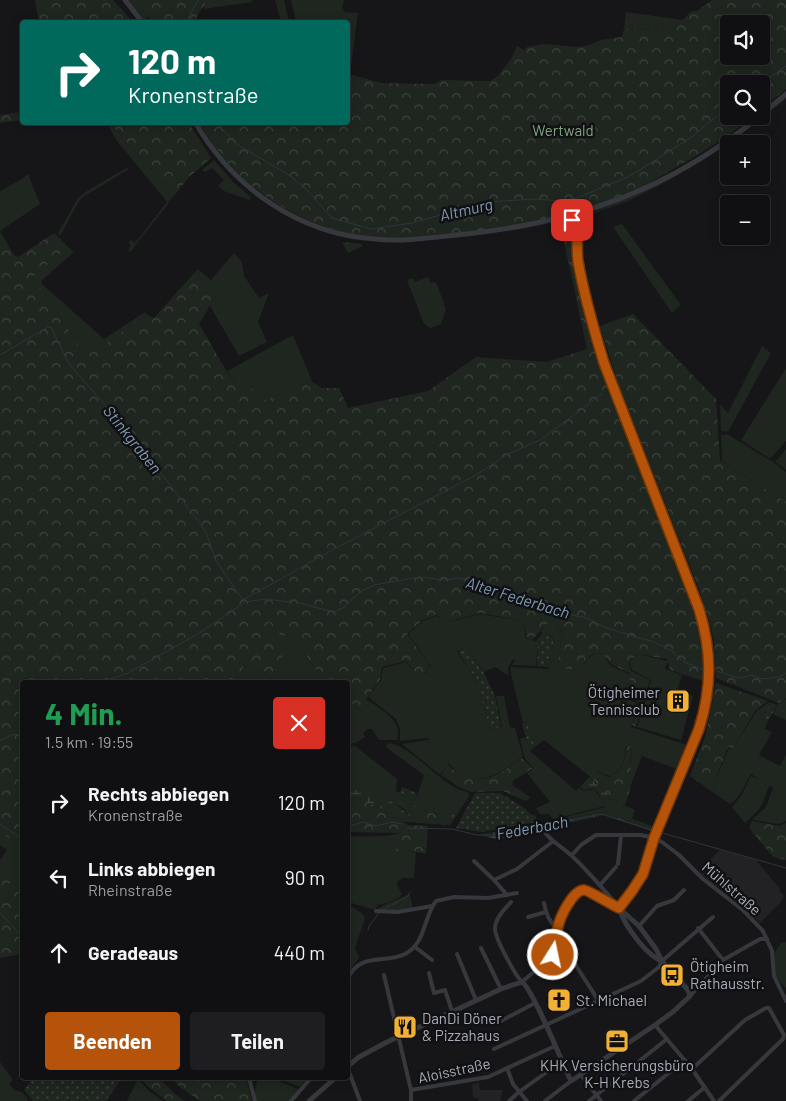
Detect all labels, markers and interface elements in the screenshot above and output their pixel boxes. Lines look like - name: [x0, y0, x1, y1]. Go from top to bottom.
- map controls: [720, 15, 770, 245]
- button: sound: [720, 15, 770, 65]
- text: 120 m: [128, 39, 216, 81]
- icon: right: [45, 40, 110, 105]
- button: search: [720, 75, 770, 125]
- text: Kronenstraße: [128, 81, 258, 107]
- park label: Wertwald: [532, 121, 594, 139]
- button: +: [720, 135, 770, 185]
- water label: Altmurg: [438, 194, 494, 224]
- button: −: [720, 195, 770, 245]
- pin: [551, 199, 593, 241]
- icon: arrive: [558, 206, 586, 234]
- water label: Stinkgraben: [100, 401, 166, 477]
- water label: Alter Federbach: [464, 572, 572, 622]
- place label: Ötigheimer Tennisclub: [588, 683, 661, 718]
- building icon: Ötigheimer Tennisclub: [665, 688, 691, 714]
- text: 4 Min.: [45, 695, 123, 731]
- button: close: [273, 697, 325, 749]
- text: 1.5 km · 19:55: [45, 732, 133, 751]
- text: Rechts abbiegen: [88, 782, 229, 805]
- icon: right: [45, 789, 73, 817]
- text: 120 m: [278, 791, 325, 814]
- text: Kronenstraße: [88, 805, 183, 824]
- water label: Federbach: [495, 811, 569, 843]
- text: Links abbiegen: [88, 857, 215, 880]
- street label: Mühlstraße: [699, 857, 765, 919]
- icon: left: [45, 864, 73, 892]
- text: 90 m: [285, 866, 325, 889]
- text: Rheinstraße: [88, 880, 172, 899]
- position arrow: [526, 928, 578, 980]
- icon: ahead: [45, 939, 73, 967]
- text: Geradeaus: [88, 941, 178, 964]
- text: 440 m: [274, 941, 325, 964]
- place label: Ötigheim Rathausstr.: [690, 957, 765, 992]
- bus stop icon: Ötigheim Rathausstr.: [659, 962, 685, 988]
- church icon: St. Michael: [546, 987, 572, 1013]
- place label: St. Michael: [576, 991, 647, 1009]
- place label: DanDi Döner & Pizzahaus: [422, 1009, 502, 1044]
- button: Beenden: [45, 1012, 180, 1070]
- button: Teilen: [190, 1012, 325, 1070]
- restaurant icon: DanDi Döner & Pizzahaus: [392, 1014, 418, 1040]
- office icon: KHK Versicherungsbüro K-H Krebs: [604, 1028, 630, 1054]
- street label: Aloisstraße: [416, 1054, 492, 1086]
- place label: KHK Versicherungsbüro K-H Krebs: [540, 1056, 694, 1091]

